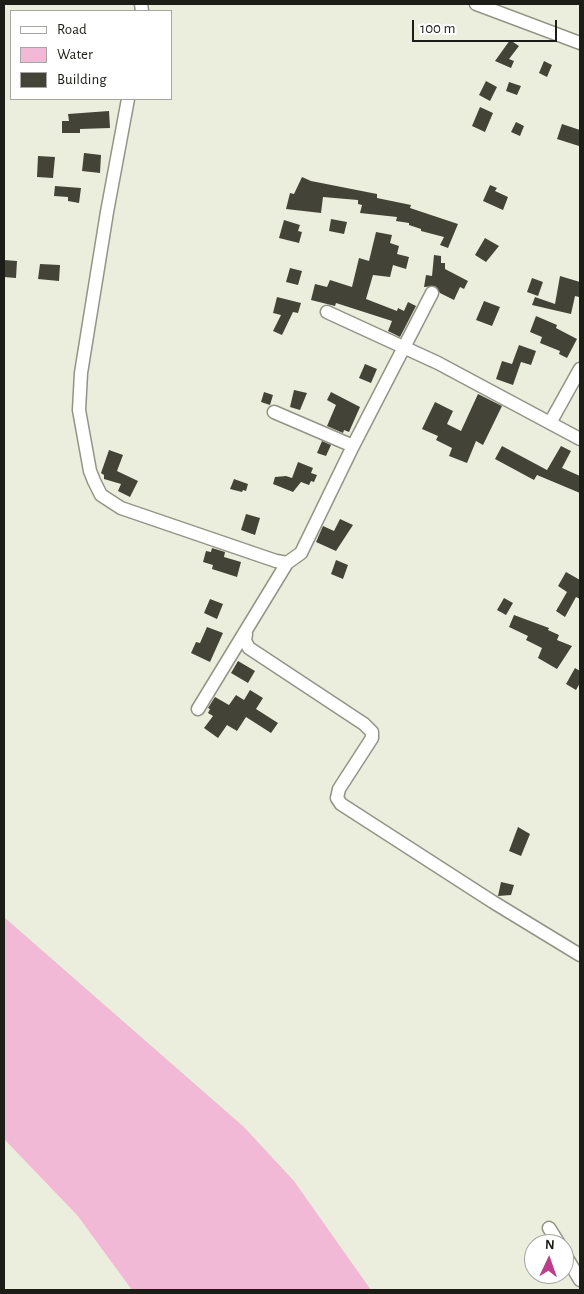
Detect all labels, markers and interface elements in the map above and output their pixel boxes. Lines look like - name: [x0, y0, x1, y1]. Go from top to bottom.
- legend: [10, 10, 172, 100]
- scale bar: [414, 10, 559, 42]
- text: 100 m: [420, 21, 455, 36]
- text: Road: [57, 22, 87, 37]
- text: Water: [57, 47, 93, 62]
- text: Building: [57, 72, 107, 87]
- north arrow: [524, 1234, 574, 1284]
- text: N: [544, 1238, 555, 1252]

